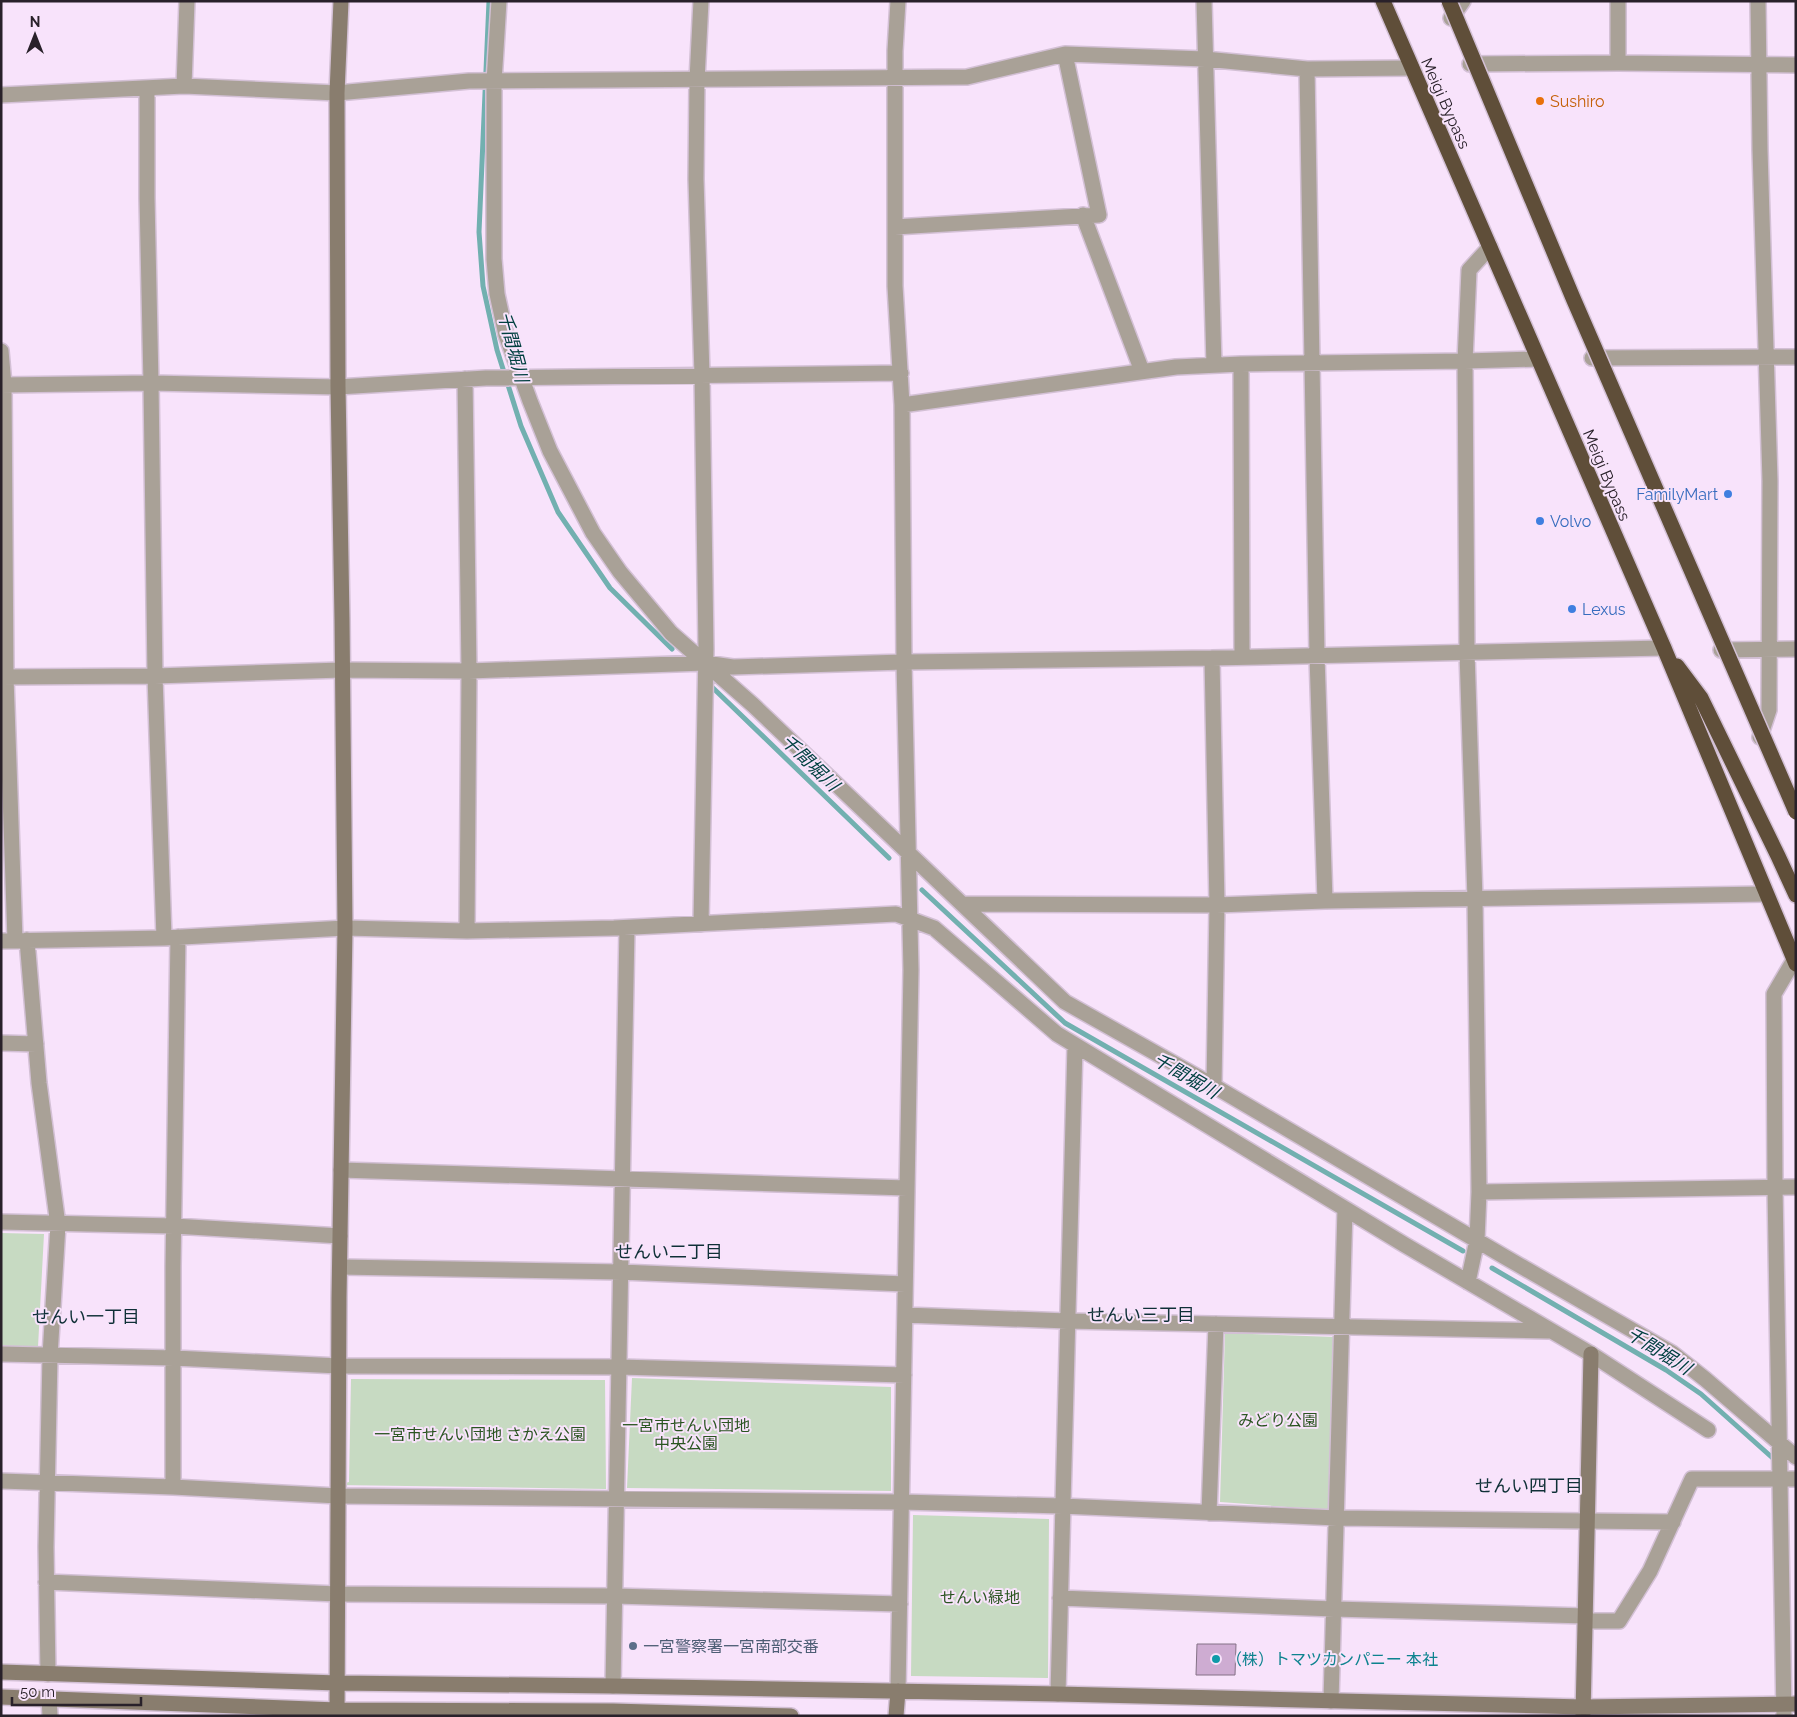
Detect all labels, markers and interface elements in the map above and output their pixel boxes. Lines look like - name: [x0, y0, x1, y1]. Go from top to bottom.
- north arrow: [10, 10, 60, 60]
- text: N: [30, 14, 40, 30]
- street label: Meigi Bypass: [1417, 55, 1474, 152]
- place label: Sushiro: [1550, 92, 1605, 111]
- marker: Sushiro: [1534, 95, 1546, 107]
- water label: 千間堀川: [494, 309, 533, 386]
- street label: Meigi Bypass: [1579, 427, 1634, 524]
- place label: FamilyMart: [1636, 485, 1719, 504]
- marker: FamilyMart: [1722, 488, 1734, 500]
- place label: Volvo: [1550, 512, 1591, 531]
- marker: Volvo: [1534, 515, 1546, 527]
- place label: Lexus: [1582, 600, 1626, 619]
- marker: Lexus: [1566, 603, 1578, 615]
- water label: 千間堀川: [777, 730, 845, 797]
- water label: 千間堀川: [1150, 1048, 1224, 1104]
- district label: せんい二丁目: [615, 1241, 723, 1262]
- district label: せんい三丁目: [1087, 1304, 1195, 1325]
- district label: せんい一丁目: [32, 1306, 140, 1327]
- water label: 千間堀川: [1623, 1323, 1697, 1380]
- park label: みどり公園: [1238, 1411, 1318, 1430]
- park label: 一宮市せんい団地 中央公園: [622, 1416, 750, 1453]
- park label: 一宮市せんい団地 さかえ公園: [374, 1425, 586, 1444]
- district label: せんい四丁目: [1475, 1475, 1583, 1496]
- park label: せんい緑地: [940, 1588, 1020, 1607]
- place label: 一宮警察署一宮南部交番: [643, 1637, 819, 1656]
- marker: 一宮警察署一宮南部交番: [627, 1640, 639, 1652]
- place label: （株）トマツカンパニー 本社: [1226, 1650, 1438, 1669]
- marker: （株）トマツカンパニー 本社: [1210, 1653, 1222, 1665]
- scale bar: [12, 1674, 141, 1706]
- text: 50 m: [20, 1683, 55, 1701]

